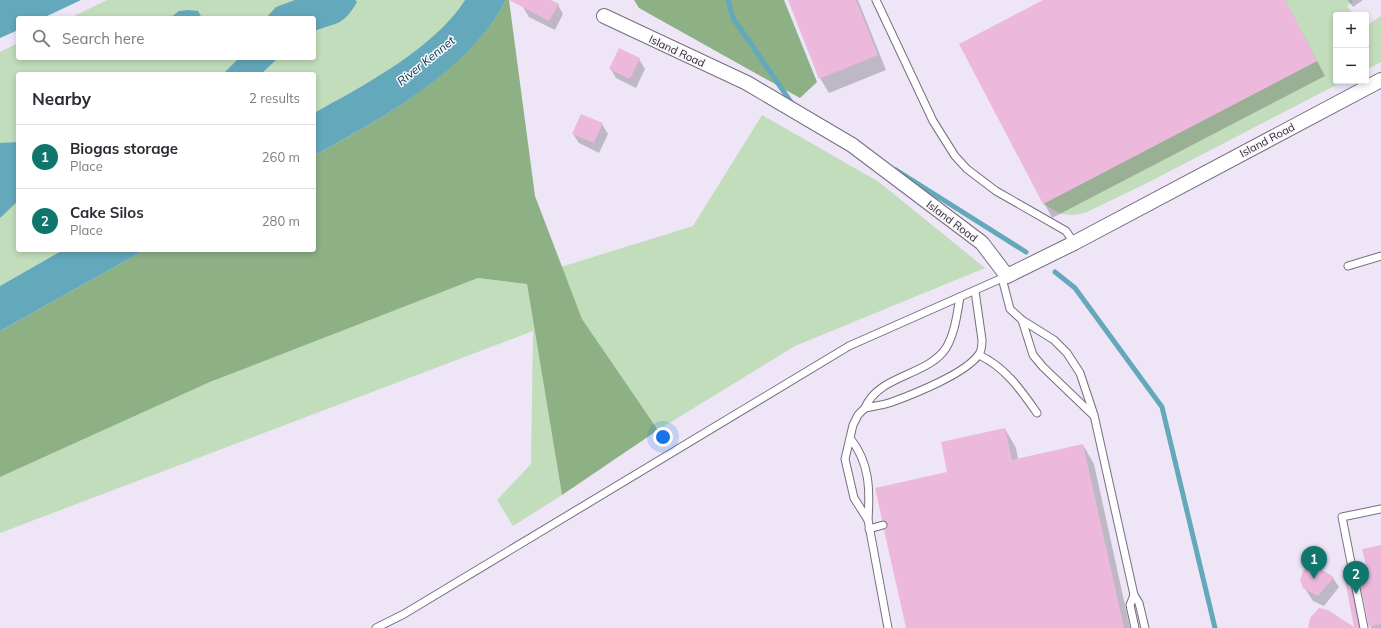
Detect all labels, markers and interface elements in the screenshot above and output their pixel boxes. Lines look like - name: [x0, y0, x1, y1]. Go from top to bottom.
- map controls: [1333, 12, 1369, 84]
- button: +: [1333, 12, 1369, 48]
- search box: [16, 16, 316, 60]
- icon: search: [30, 27, 52, 49]
- text: Search here: [62, 29, 144, 48]
- water label: River Kennet: [394, 32, 458, 89]
- street label: Island Road: [647, 32, 707, 70]
- button: −: [1333, 48, 1369, 84]
- text: Nearby: [32, 88, 91, 109]
- text: 2 results: [249, 90, 300, 106]
- street label: Island Road: [1237, 120, 1297, 160]
- text: Biogas storage: [70, 139, 178, 158]
- text: 1: [41, 149, 49, 165]
- text: 260 m: [262, 149, 300, 165]
- text: Place: [70, 158, 103, 174]
- street label: Island Road: [924, 197, 980, 245]
- text: Cake Silos: [70, 203, 144, 222]
- text: 2: [41, 213, 49, 229]
- text: 280 m: [262, 213, 300, 229]
- text: Place: [70, 222, 103, 238]
- your location: [653, 427, 673, 447]
- pin: 1: [1301, 546, 1327, 579]
- pin: 2: [1343, 561, 1369, 594]

